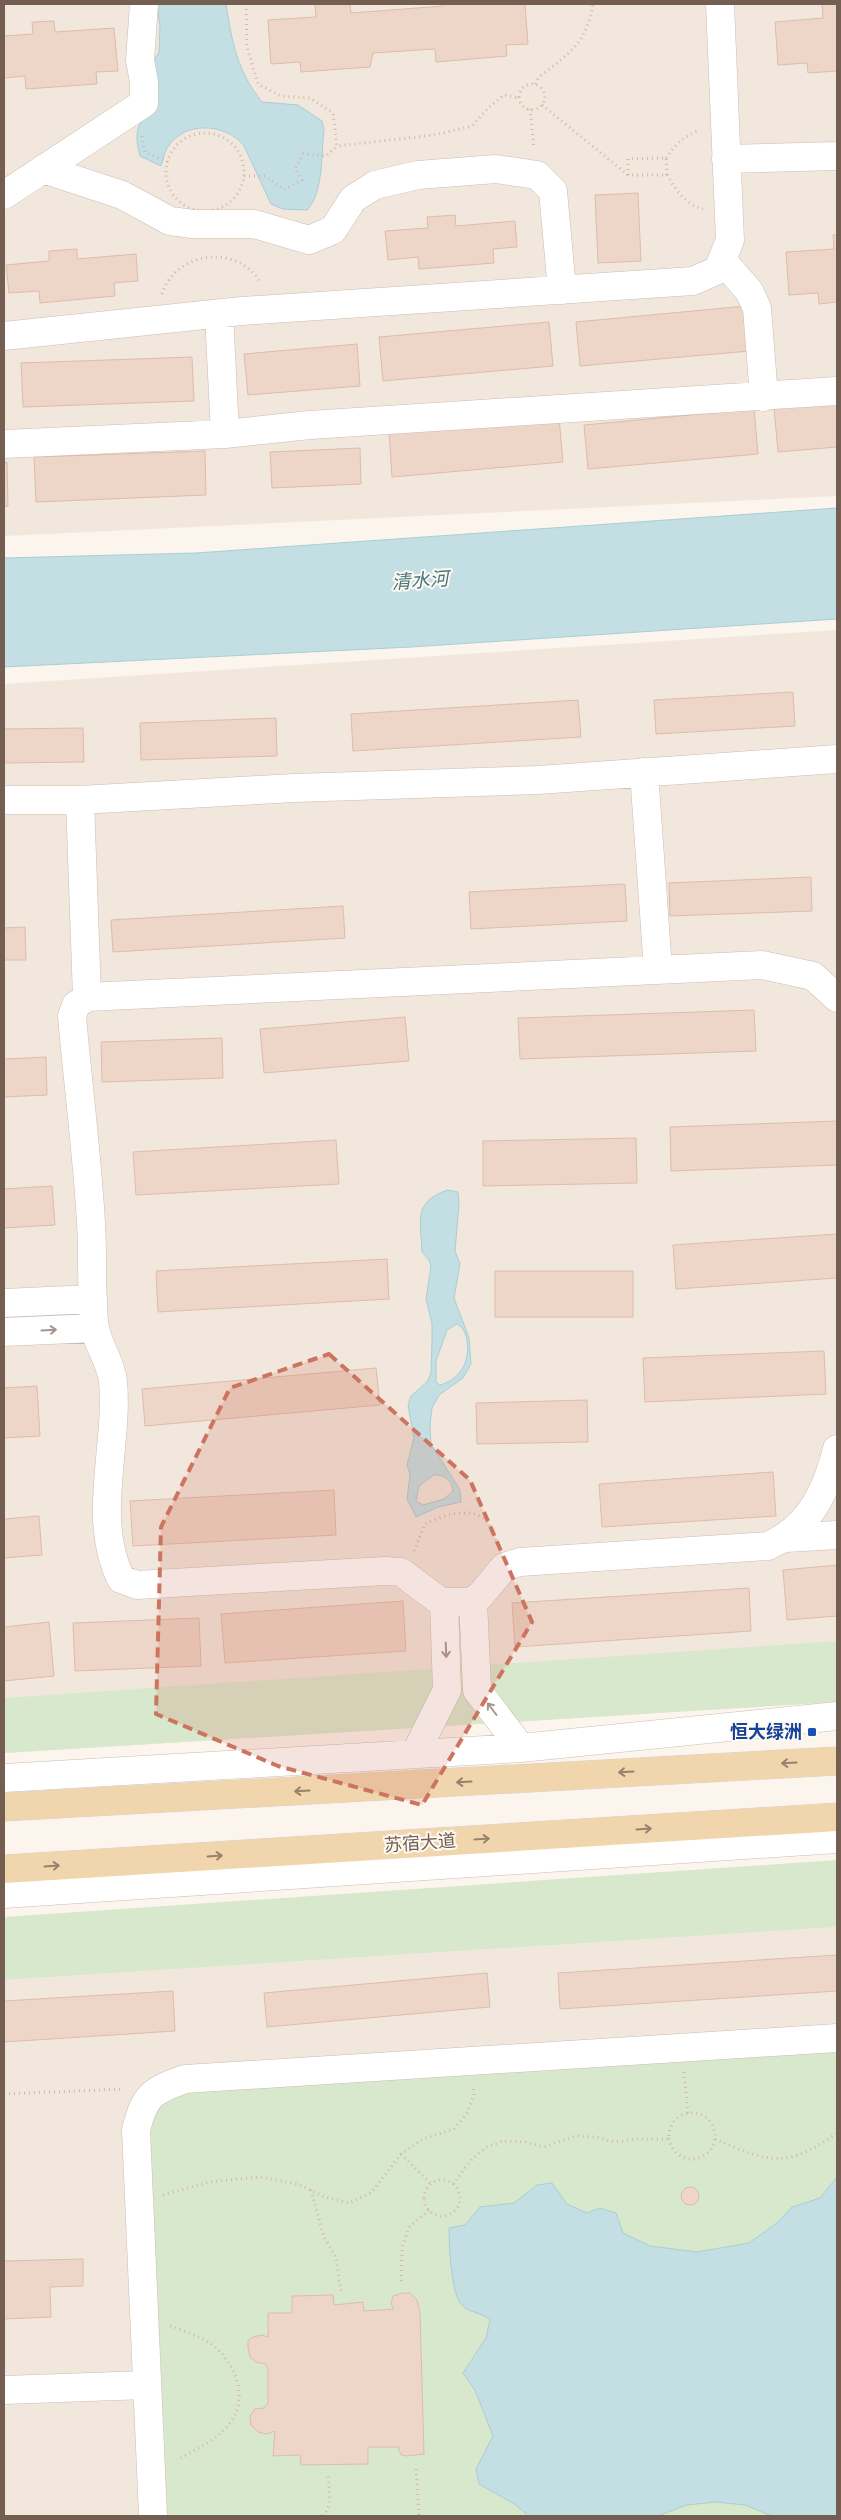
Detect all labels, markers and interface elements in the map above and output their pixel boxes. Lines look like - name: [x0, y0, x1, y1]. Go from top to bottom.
- water label: 清水河: [391, 566, 453, 593]
- one-way arrow: [41, 1326, 57, 1335]
- one-way arrow: [441, 1642, 450, 1658]
- one-way arrow: [487, 1702, 497, 1716]
- place label: 恒大绿洲: [730, 1720, 802, 1742]
- marker: 恒大绿洲: [806, 1726, 818, 1738]
- one-way arrow: [781, 1759, 797, 1768]
- one-way arrow: [619, 1768, 635, 1777]
- one-way arrow: [456, 1777, 472, 1786]
- one-way arrow: [294, 1786, 310, 1795]
- one-way arrow: [635, 1825, 651, 1834]
- street label: 苏宿大道: [383, 1829, 457, 1855]
- one-way arrow: [473, 1835, 489, 1844]
- one-way arrow: [206, 1851, 222, 1860]
- one-way arrow: [44, 1862, 60, 1871]

